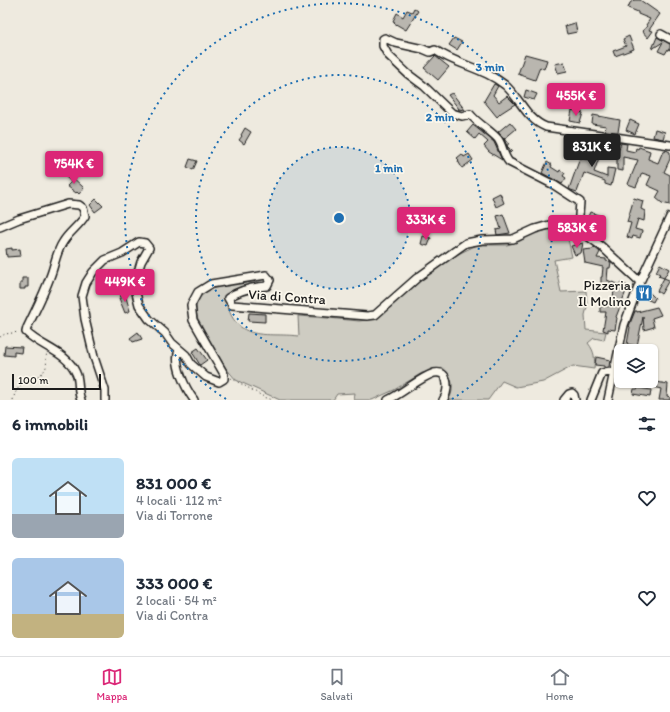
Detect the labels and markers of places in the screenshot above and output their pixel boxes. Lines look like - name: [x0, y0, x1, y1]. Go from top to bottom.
- pin: 455K €: [543, 83, 609, 117]
- pin: 831K €: [559, 134, 625, 168]
- pin: 754K €: [41, 151, 107, 185]
- pin: 333K €: [393, 207, 459, 241]
- centre of rings: [332, 211, 346, 225]
- pin: 583K €: [544, 215, 610, 249]
- pin: 449K €: [92, 269, 158, 303]
- place label: Pizzeria Il Molino: [578, 277, 632, 310]
- restaurant icon: Pizzeria Il Molino: [634, 283, 654, 303]

